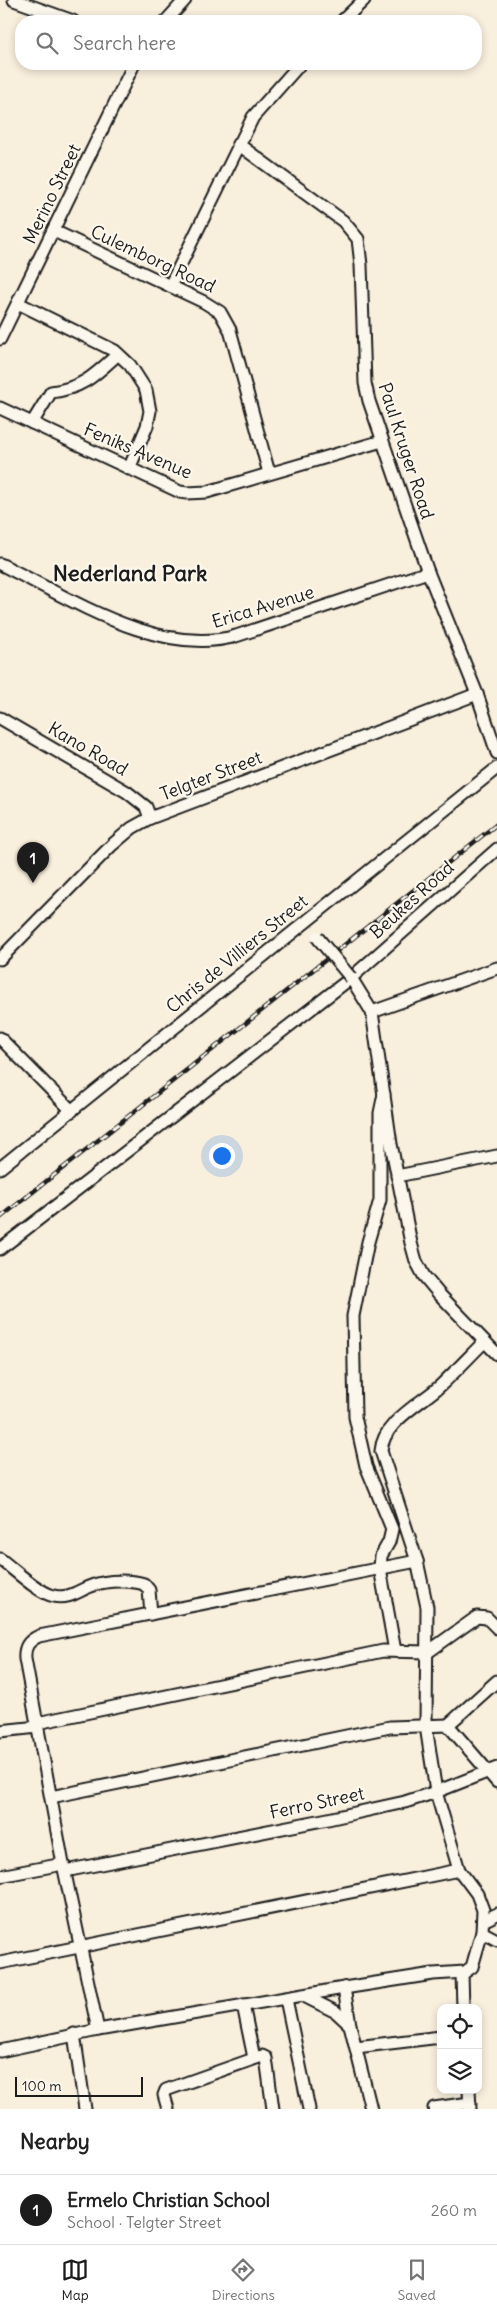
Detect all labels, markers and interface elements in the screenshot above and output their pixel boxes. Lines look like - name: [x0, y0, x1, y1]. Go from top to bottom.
- search box: [15, 15, 482, 70]
- icon: search: [33, 29, 61, 57]
- text: Search here: [73, 31, 176, 55]
- street label: Merino Street: [17, 140, 86, 248]
- street label: Culemborg Road: [87, 220, 220, 298]
- street label: Paul Kruger Road: [374, 380, 439, 522]
- street label: Feniks Avenue: [81, 417, 196, 484]
- district label: Nederland Park: [53, 559, 207, 587]
- street label: Erica Avenue: [209, 580, 317, 633]
- street label: Kano Road: [44, 717, 133, 781]
- street label: Telgter Street: [157, 746, 265, 805]
- pin: 1: [17, 842, 49, 883]
- street label: Beukes Road: [365, 856, 459, 943]
- street label: Chris de Villiers Street: [161, 889, 312, 1018]
- your location: [209, 1143, 235, 1169]
- street label: Ferro Street: [268, 1781, 366, 1824]
- map controls: [437, 2004, 482, 2094]
- button: locate: [437, 2004, 482, 2049]
- button: layers: [437, 2049, 482, 2094]
- scale bar: [15, 2074, 142, 2097]
- text: 100 m: [22, 2077, 62, 2095]
- text: Nearby: [20, 2128, 90, 2155]
- text: Ermelo Christian School: [67, 2188, 270, 2212]
- text: 1: [33, 2200, 39, 2220]
- text: 260 m: [431, 2200, 477, 2220]
- text: School · Telgter Street: [67, 2212, 221, 2232]
- tab: Map: [61, 2256, 89, 2304]
- tab: Directions: [212, 2256, 275, 2304]
- tab: Saved: [397, 2256, 436, 2304]

